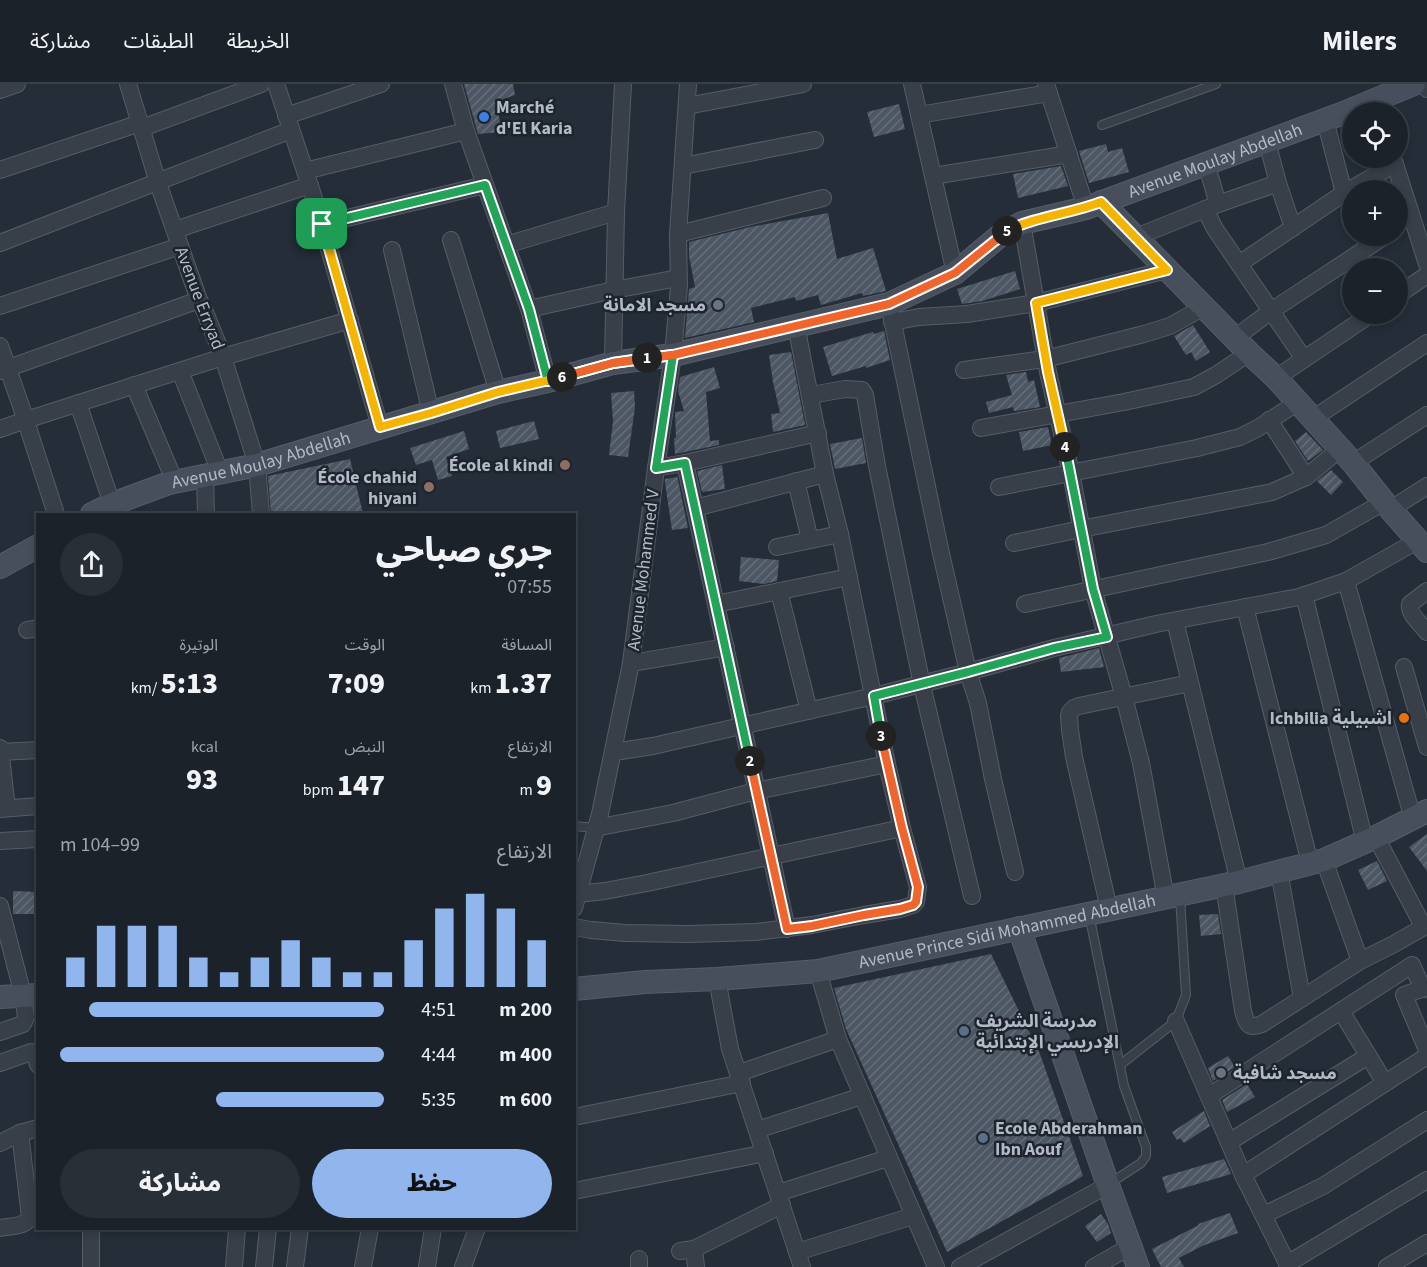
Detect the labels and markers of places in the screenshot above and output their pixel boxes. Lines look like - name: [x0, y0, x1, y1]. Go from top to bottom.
- place label: Marché d'El Karia: [496, 95, 572, 141]
- marker: Marché d'El Karia: [477, 110, 491, 124]
- pin: [296, 198, 347, 249]
- pin: 5: [992, 216, 1022, 246]
- place label: مسجد الامانة: [603, 293, 706, 318]
- marker: مسجد الامانة: [711, 298, 725, 312]
- pin: 1: [632, 343, 662, 373]
- pin: 6: [547, 362, 577, 392]
- pin: 4: [1050, 432, 1080, 462]
- place label: École al kindi: [449, 453, 553, 478]
- marker: École al kindi: [558, 458, 572, 472]
- place label: École chahid hiyani: [318, 465, 417, 511]
- marker: École chahid hiyani: [422, 480, 436, 494]
- place label: Ichbilia اشبيلية: [1270, 706, 1392, 731]
- marker: Ichbilia اشبيلية: [1397, 711, 1411, 725]
- pin: 3: [866, 721, 896, 751]
- pin: 2: [735, 746, 765, 776]
- place label: مدرسة الشريف الإدريسي الإبتدائية: [976, 1009, 1119, 1056]
- marker: مدرسة الشريف الإدريسي الإبتدائية: [957, 1024, 971, 1038]
- place label: مسجد شافية: [1233, 1061, 1337, 1086]
- marker: مسجد شافية: [1214, 1066, 1228, 1080]
- place label: Ecole Abderahman Ibn Aouf: [995, 1116, 1143, 1162]
- marker: Ecole Abderahman Ibn Aouf: [976, 1131, 990, 1145]

